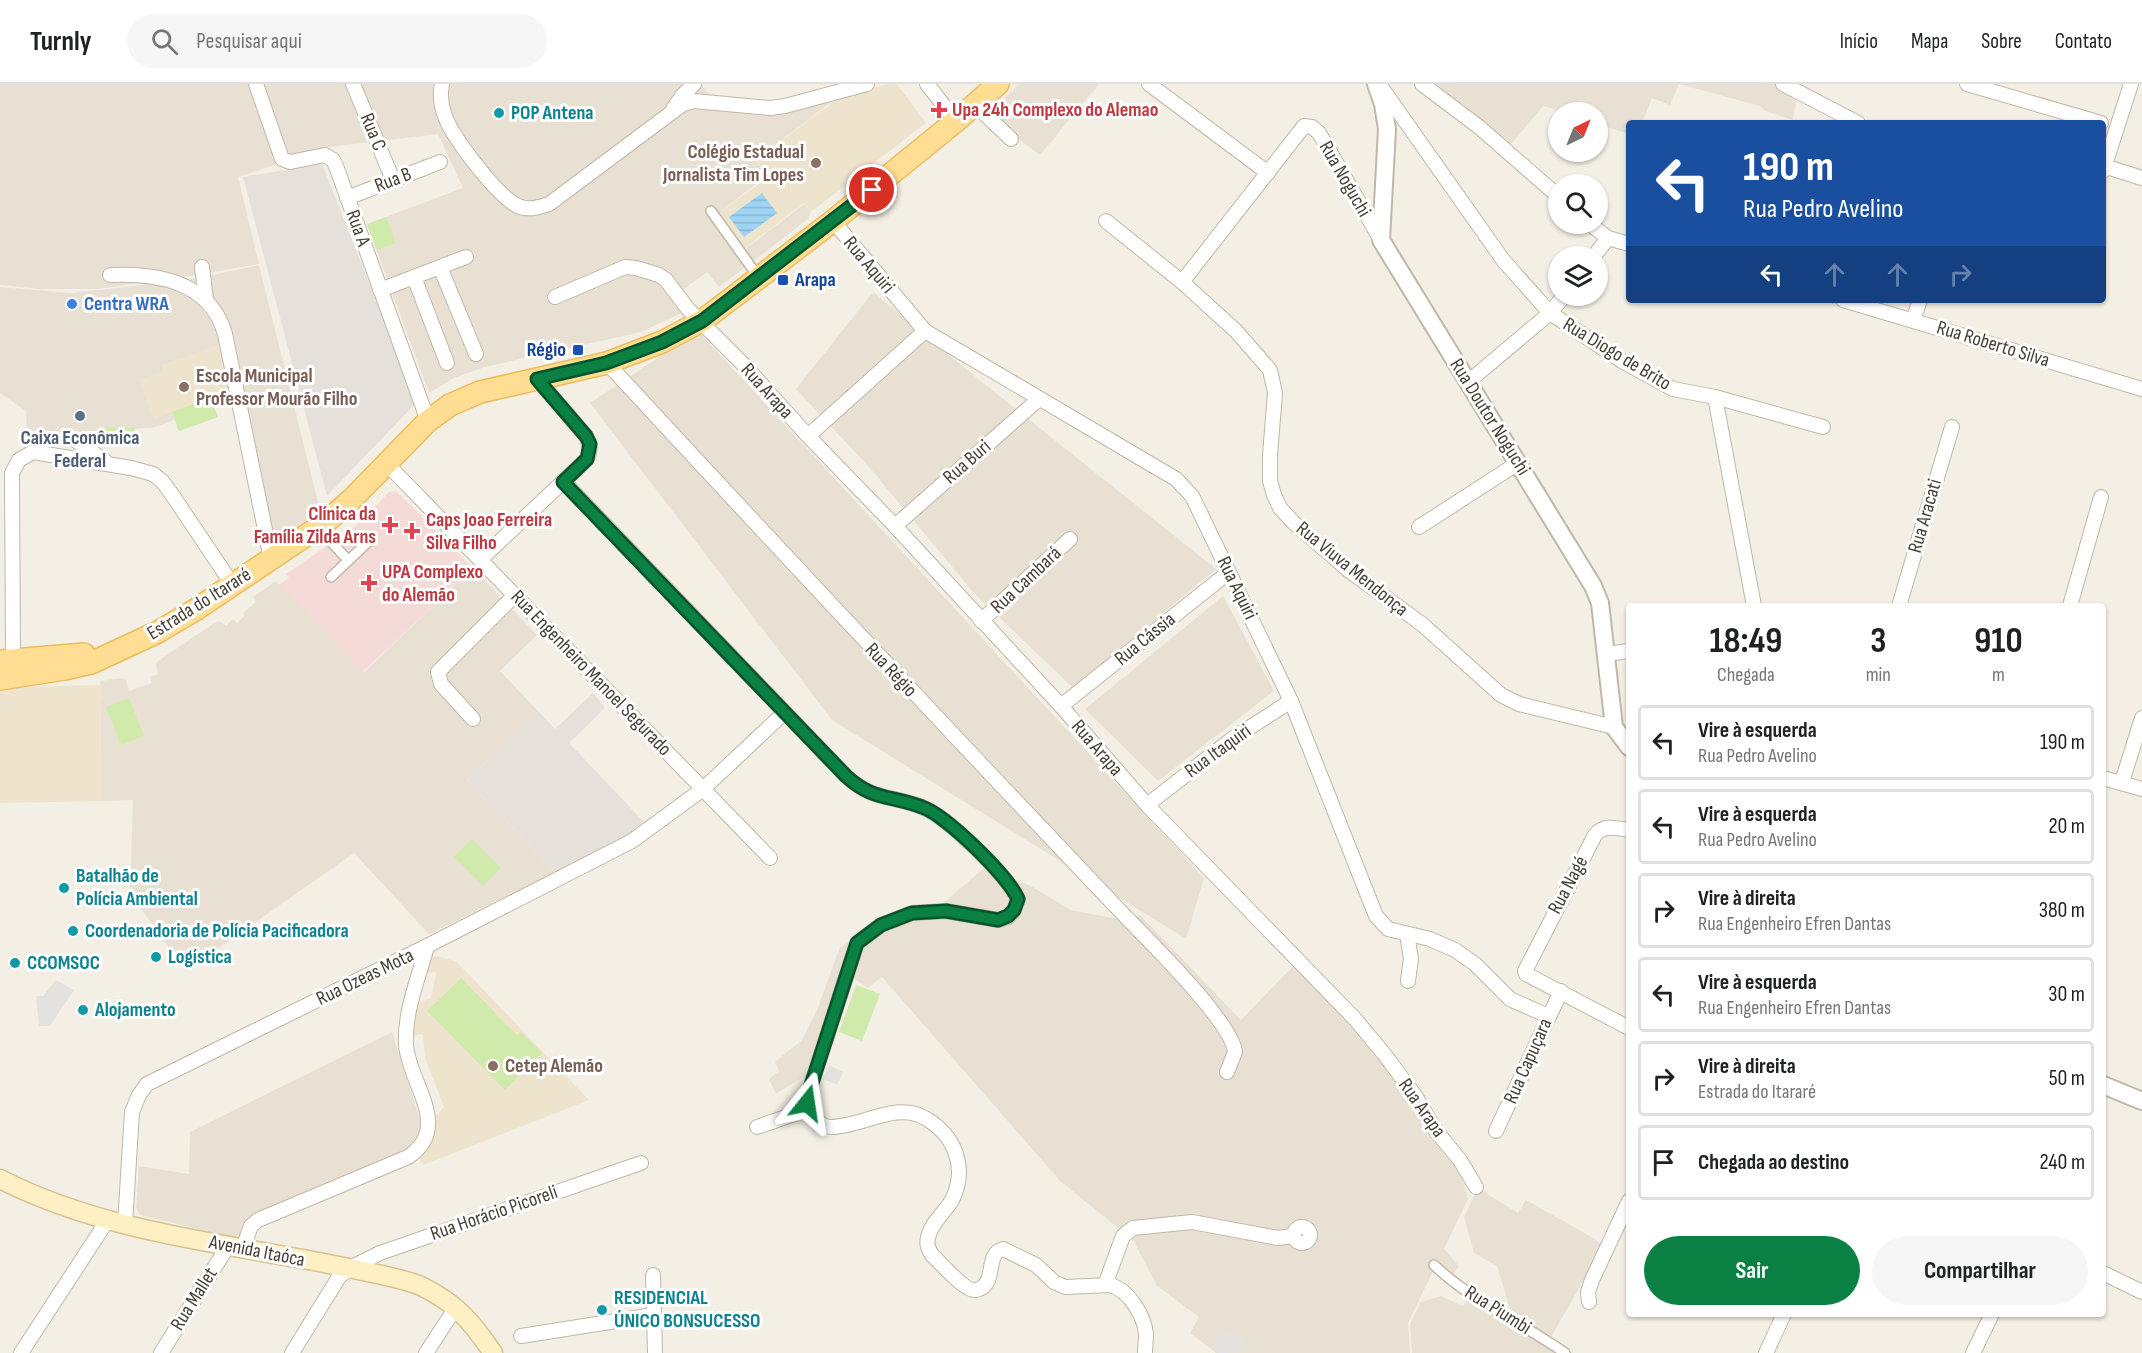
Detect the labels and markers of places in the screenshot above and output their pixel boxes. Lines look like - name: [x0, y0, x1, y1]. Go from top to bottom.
- place label: Upa 24h Complexo do Alemao: [952, 98, 1158, 122]
- place label: POP Antena: [511, 101, 594, 125]
- marker: Upa 24h Complexo do Alemao: [930, 101, 948, 119]
- marker: POP Antena: [492, 106, 506, 120]
- place label: Colégio Estadual Jornalista Tim Lopes: [662, 140, 804, 187]
- marker: Colégio Estadual Jornalista Tim Lopes: [809, 156, 823, 170]
- pin: [846, 164, 897, 215]
- place label: Arapa: [794, 268, 836, 292]
- marker: Arapa: [776, 273, 790, 287]
- place label: Centra WRA: [84, 292, 169, 316]
- marker: Centra WRA: [65, 297, 79, 311]
- place label: Régio: [527, 338, 566, 362]
- marker: Régio: [571, 343, 585, 357]
- place label: Escola Municipal Professor Mourão Filho: [196, 364, 357, 411]
- marker: Escola Municipal Professor Mourão Filho: [177, 380, 191, 394]
- marker: Caixa Econômica Federal: [73, 409, 87, 423]
- place label: Caixa Econômica Federal: [21, 426, 139, 473]
- place label: Clínica da Família Zilda Arns: [254, 502, 376, 549]
- place label: Caps Joao Ferreira Silva Filho: [426, 508, 552, 555]
- marker: Clínica da Família Zilda Arns: [381, 516, 399, 534]
- marker: Caps Joao Ferreira Silva Filho: [403, 522, 421, 540]
- place label: UPA Complexo do Alemão: [382, 560, 483, 607]
- marker: UPA Complexo do Alemão: [360, 574, 378, 592]
- place label: Batalhão de Polícia Ambiental: [76, 864, 198, 911]
- marker: Batalhão de Polícia Ambiental: [57, 881, 71, 895]
- place label: Coordenadoria de Polícia Pacificadora: [85, 919, 349, 943]
- marker: Coordenadoria de Polícia Pacificadora: [66, 924, 80, 938]
- place label: Logística: [168, 945, 232, 969]
- marker: Logística: [149, 950, 163, 964]
- place label: CCOMSOC: [27, 951, 100, 975]
- marker: CCOMSOC: [8, 956, 22, 970]
- place label: Alojamento: [94, 998, 176, 1022]
- marker: Alojamento: [76, 1003, 90, 1017]
- place label: Cetep Alemão: [505, 1054, 603, 1078]
- marker: Cetep Alemão: [486, 1059, 500, 1073]
- place label: RESIDENCIAL ÚNICO BONSUCESSO: [614, 1286, 760, 1333]
- marker: RESIDENCIAL ÚNICO BONSUCESSO: [595, 1303, 609, 1317]

